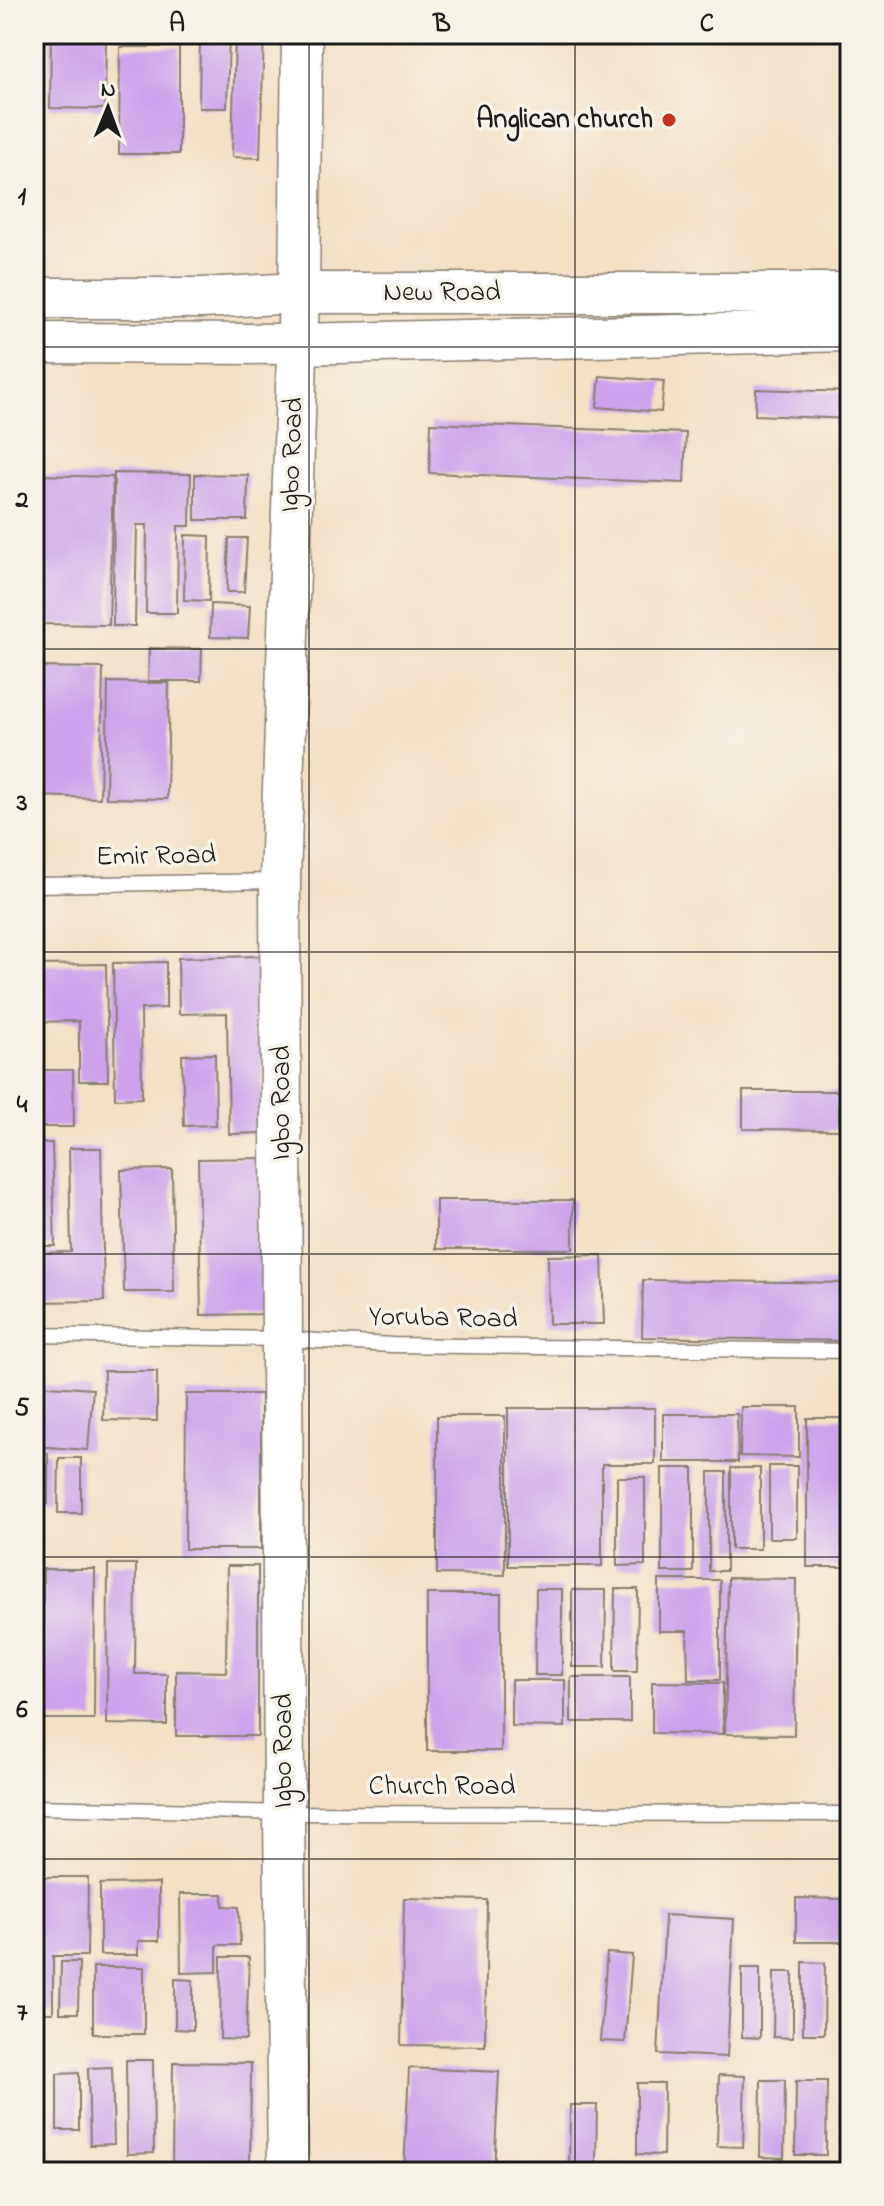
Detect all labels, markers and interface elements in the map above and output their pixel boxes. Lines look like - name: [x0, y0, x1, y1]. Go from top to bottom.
- text: A: [169, 6, 185, 44]
- text: B: [432, 6, 451, 44]
- text: C: [700, 6, 714, 44]
- north arrow: [68, 68, 148, 148]
- text: N: [101, 75, 116, 107]
- place label: Anglican church: [476, 100, 653, 142]
- marker: Anglican church: [660, 111, 678, 129]
- text: 1: [18, 179, 27, 217]
- street label: New Road: [383, 273, 501, 314]
- street label: Igbo Road: [271, 396, 316, 513]
- text: 2: [15, 482, 29, 520]
- text: 3: [16, 785, 28, 823]
- street label: Emir Road: [95, 835, 217, 879]
- street label: Igbo Road: [262, 1045, 303, 1161]
- text: 4: [17, 1087, 28, 1125]
- street label: Yoruba Road: [368, 1297, 518, 1341]
- text: 5: [15, 1390, 30, 1428]
- text: 6: [16, 1692, 28, 1730]
- street label: Igbo Road: [264, 1693, 305, 1809]
- street label: Church Road: [369, 1767, 516, 1808]
- text: 7: [17, 1995, 28, 2033]

